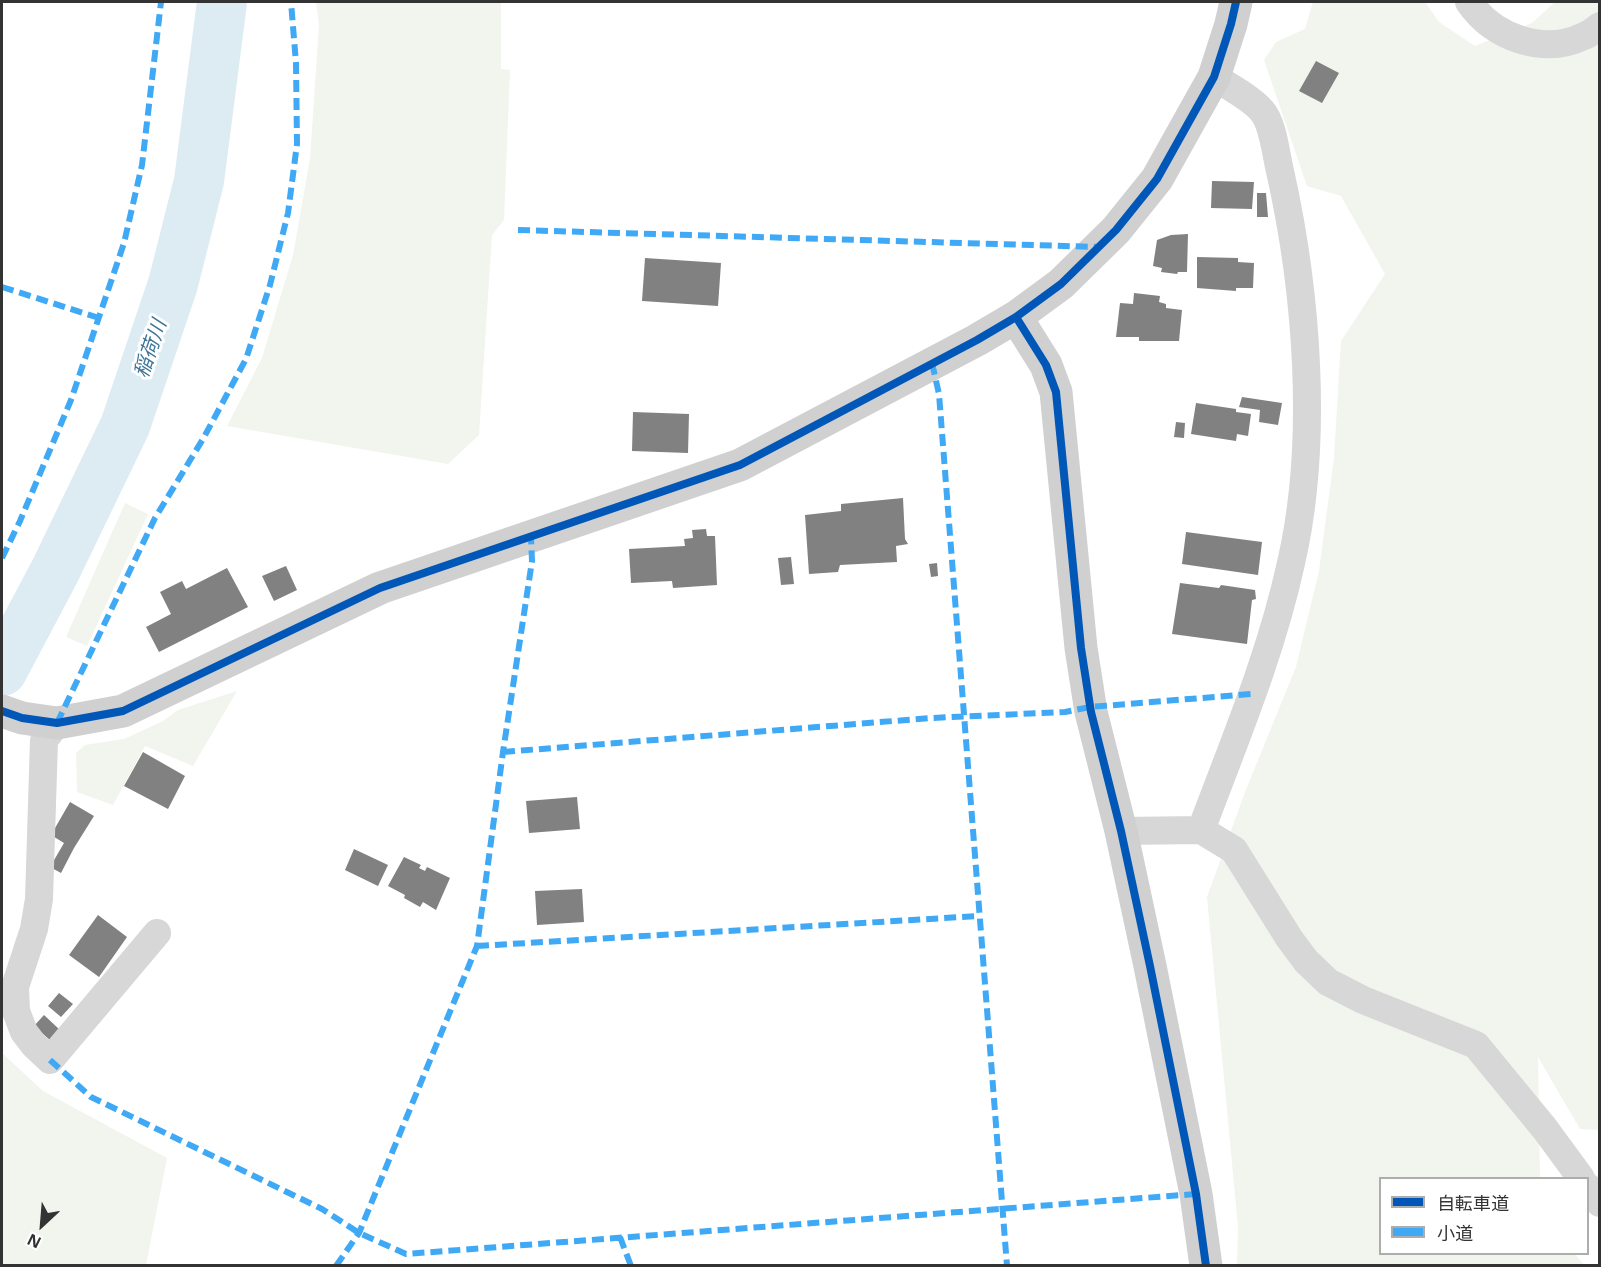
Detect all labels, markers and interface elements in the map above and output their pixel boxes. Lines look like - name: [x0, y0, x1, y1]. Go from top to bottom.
- water label: 稲荷川: [130, 317, 172, 381]
- legend: [1379, 1177, 1589, 1255]
- text: 自転車道: [1437, 1191, 1509, 1215]
- north arrow: [12, 1195, 72, 1255]
- text: 小道: [1437, 1221, 1473, 1245]
- text: N: [23, 1228, 45, 1254]

